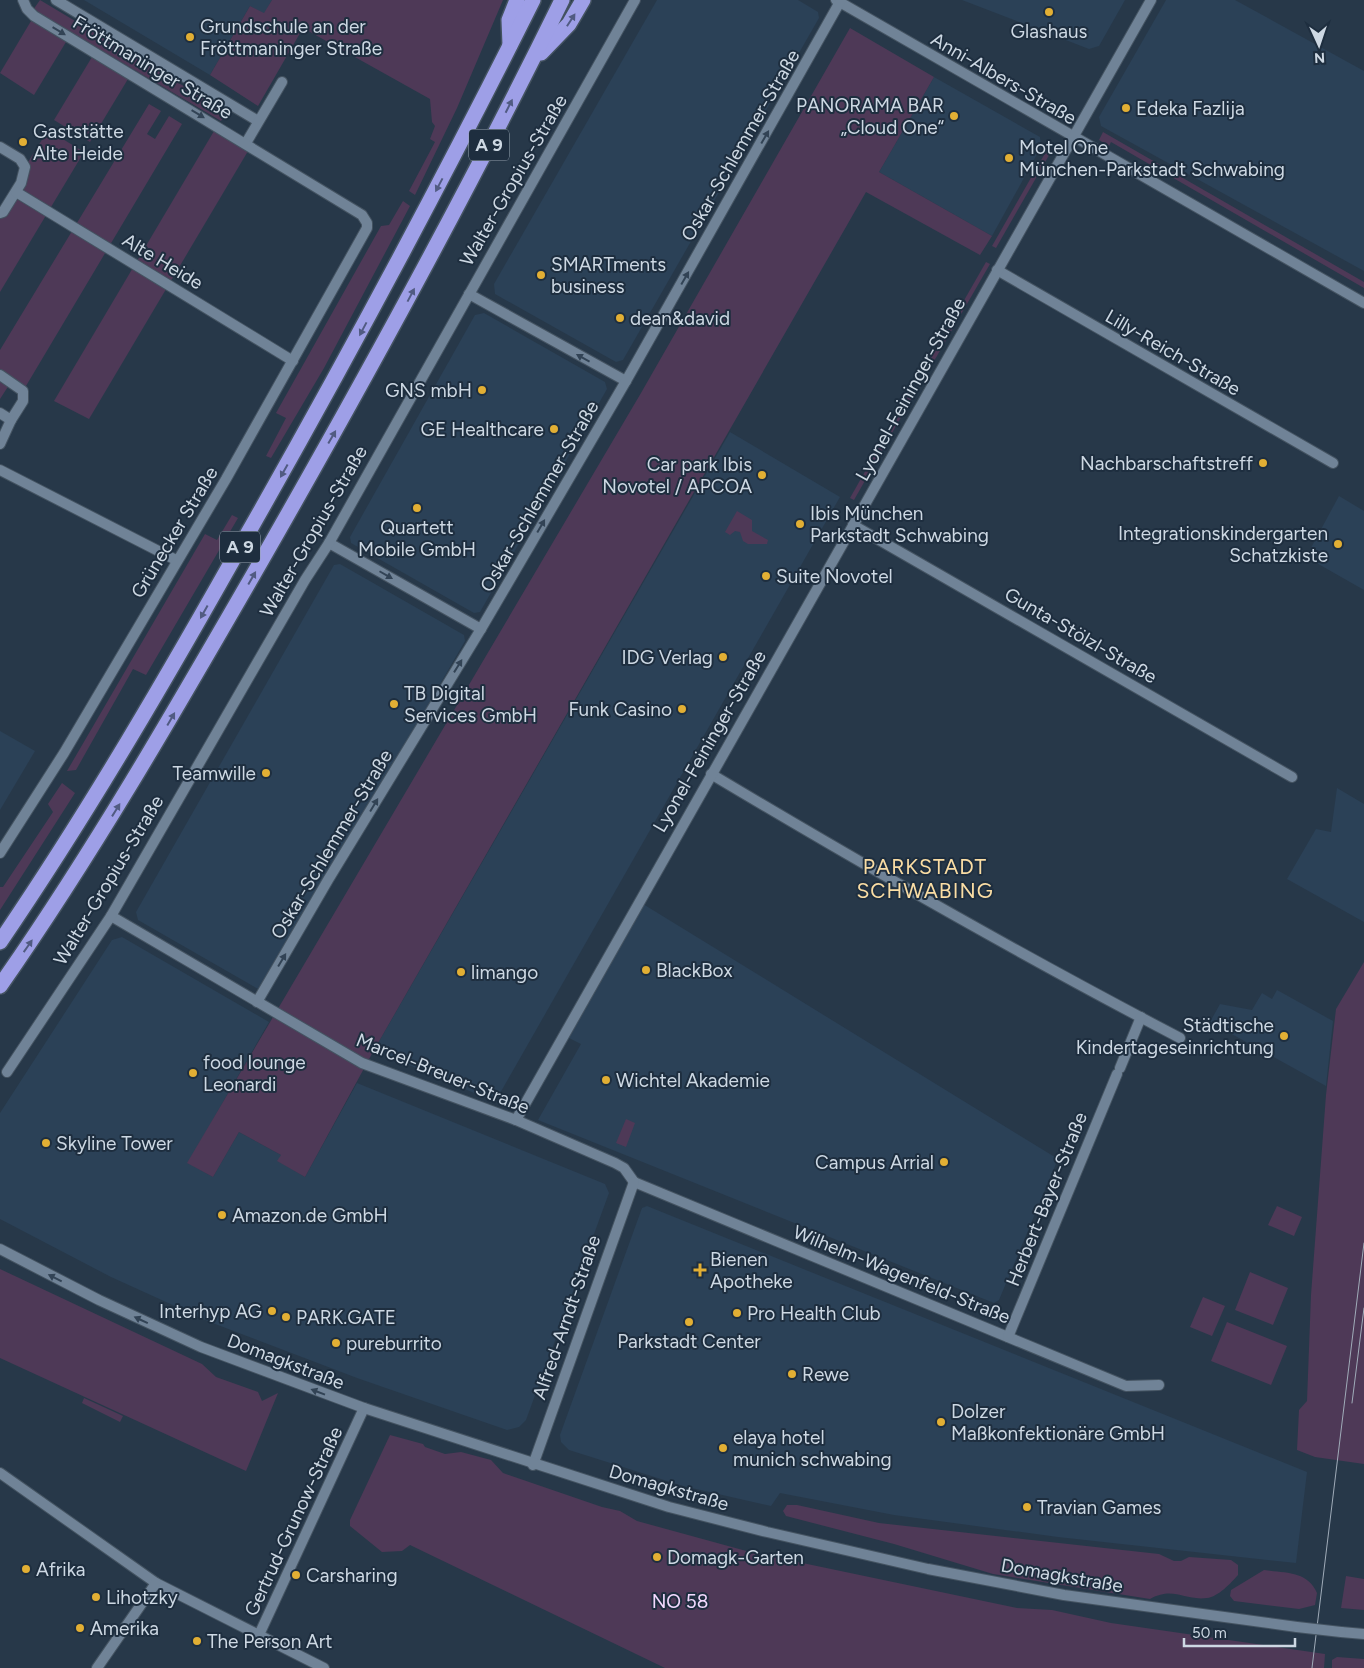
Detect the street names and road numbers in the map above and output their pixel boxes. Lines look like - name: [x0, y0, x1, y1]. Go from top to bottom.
- street label: Fröttmaninger Straße: [69, 11, 237, 124]
- street label: Anni-Albers-Straße: [927, 27, 1081, 129]
- street label: Oskar-Schlemmer-Straße: [676, 46, 805, 245]
- street label: Walter-Gropius-Straße: [455, 90, 572, 270]
- road number: A 9: [469, 130, 509, 160]
- street label: Alte Heide: [118, 228, 207, 294]
- street label: Lyonel-Feininger-Straße: [850, 293, 970, 485]
- street label: Lilly-Reich-Straße: [1101, 304, 1244, 400]
- street label: Oskar-Schlemmer-Straße: [475, 397, 604, 596]
- street label: Walter-Gropius-Straße: [255, 441, 372, 621]
- street label: Grünecker Straße: [126, 462, 223, 602]
- road number: A 9: [220, 532, 260, 562]
- street label: Gunta-Stölzl-Straße: [1001, 583, 1161, 688]
- street label: Lyonel-Feininger-Straße: [648, 646, 771, 836]
- street label: Oskar-Schlemmer-Straße: [266, 745, 397, 943]
- street label: Walter-Gropius-Straße: [49, 791, 168, 969]
- street label: Marcel-Breuer-Straße: [353, 1028, 533, 1119]
- street label: Herbert-Bayer-Straße: [1001, 1109, 1092, 1290]
- street label: Wilhelm-Wagenfeld-Straße: [790, 1220, 1014, 1329]
- street label: Alfred-Arndt-Straße: [528, 1232, 605, 1402]
- street label: Domagkstraße: [224, 1329, 348, 1394]
- street label: Gertrud-Grunow-Straße: [239, 1423, 347, 1620]
- street label: Domagkstraße: [606, 1459, 731, 1516]
- street label: Domagkstraße: [999, 1553, 1125, 1598]

